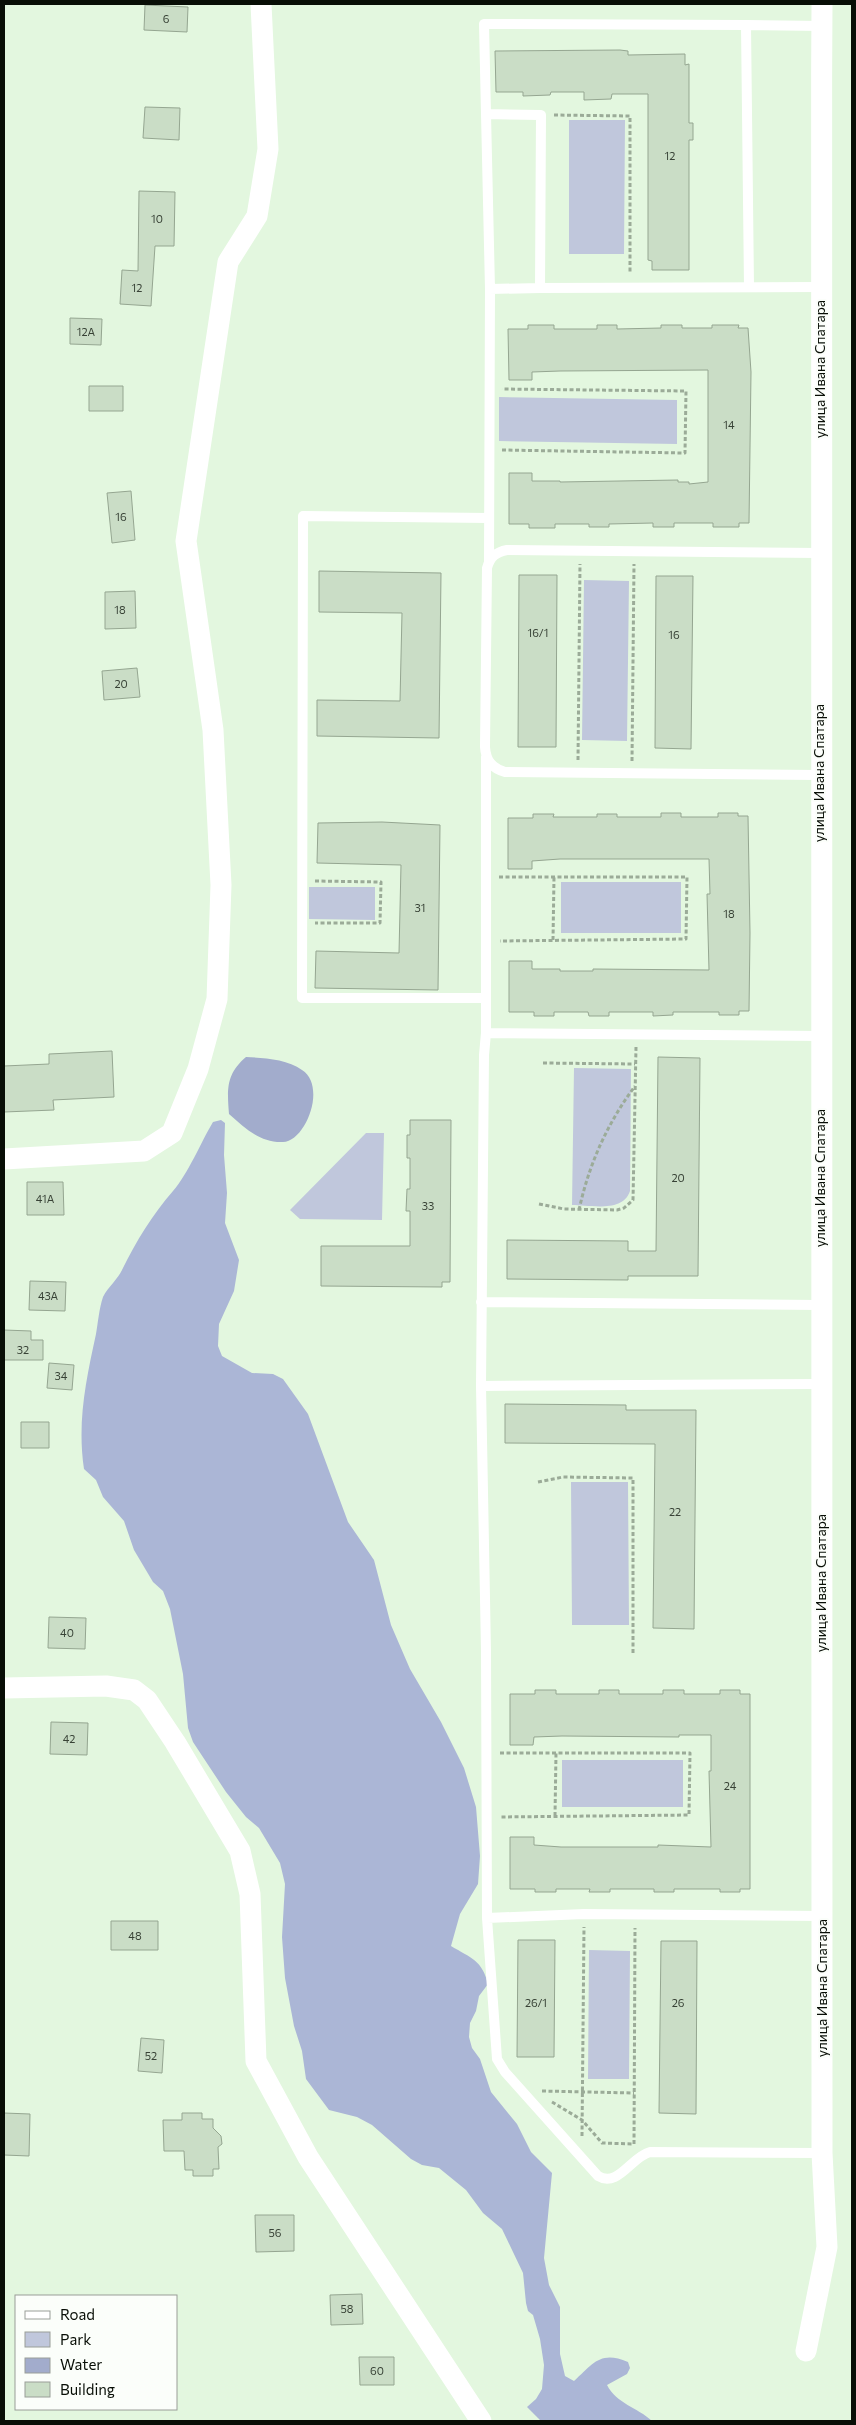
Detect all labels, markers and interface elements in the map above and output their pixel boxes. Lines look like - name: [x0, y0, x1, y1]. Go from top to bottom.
- house number: 6: [163, 12, 170, 25]
- house number: 12: [665, 149, 675, 162]
- house number: 10: [151, 212, 163, 225]
- house number: 12: [132, 281, 142, 294]
- street label: улица Ивана Спатара: [811, 300, 828, 438]
- house number: 12А: [77, 325, 96, 338]
- house number: 14: [723, 418, 735, 431]
- house number: 16: [115, 510, 127, 523]
- house number: 18: [114, 603, 126, 616]
- house number: 16/1: [528, 626, 548, 639]
- house number: 16: [668, 628, 680, 641]
- house number: 20: [114, 677, 128, 690]
- street label: улица Ивана Спатара: [810, 704, 827, 842]
- house number: 31: [415, 901, 425, 914]
- house number: 18: [723, 907, 735, 920]
- street label: улица Ивана Спатара: [811, 1109, 828, 1247]
- house number: 20: [671, 1171, 685, 1184]
- house number: 41А: [36, 1192, 55, 1205]
- house number: 33: [422, 1199, 434, 1212]
- house number: 43А: [38, 1289, 59, 1302]
- house number: 32: [17, 1343, 29, 1356]
- house number: 34: [55, 1369, 68, 1382]
- house number: 22: [669, 1505, 681, 1518]
- street label: улица Ивана Спатара: [812, 1514, 829, 1652]
- house number: 40: [60, 1626, 74, 1639]
- house number: 42: [63, 1732, 75, 1745]
- house number: 24: [724, 1779, 737, 1792]
- street label: улица Ивана Спатара: [813, 1919, 830, 2057]
- house number: 48: [128, 1929, 142, 1942]
- house number: 26/1: [525, 1996, 547, 2009]
- house number: 26: [672, 1996, 685, 2009]
- house number: 52: [145, 2049, 157, 2062]
- house number: 56: [269, 2226, 282, 2239]
- legend: [15, 2295, 178, 2410]
- house number: 58: [341, 2302, 354, 2315]
- text: Road: [60, 2305, 95, 2323]
- text: Park: [60, 2330, 91, 2348]
- text: Water: [60, 2355, 102, 2373]
- house number: 60: [370, 2364, 384, 2377]
- text: Building: [60, 2380, 115, 2398]

